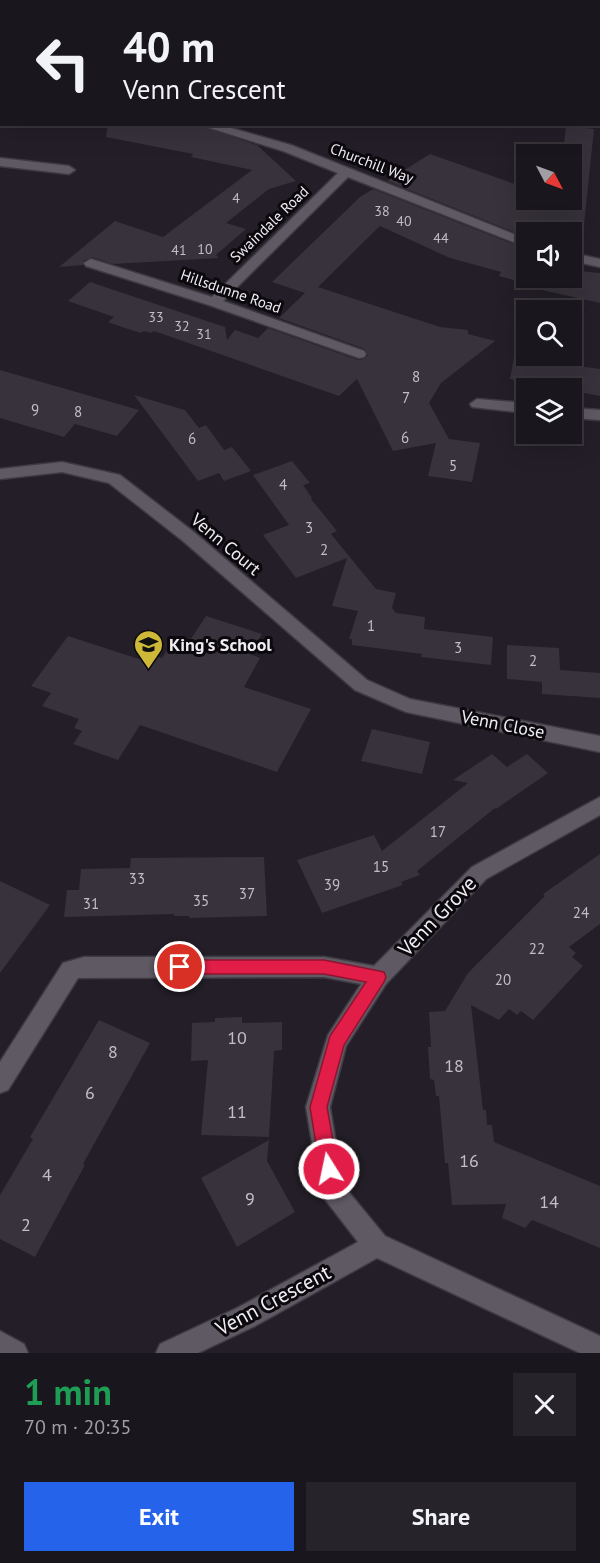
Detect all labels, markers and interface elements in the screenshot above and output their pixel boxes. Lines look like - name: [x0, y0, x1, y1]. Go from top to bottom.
- text: 40 m: [123, 19, 215, 74]
- icon: left: [24, 24, 102, 102]
- text: Venn Crescent: [123, 72, 286, 106]
- street label: Churchill Way: [328, 138, 416, 188]
- north arrow: [516, 144, 582, 210]
- map controls: [516, 144, 582, 444]
- street label: Swaindale Road: [226, 182, 312, 266]
- house number: 4: [232, 189, 240, 207]
- house number: 38: [374, 202, 390, 220]
- house number: 40: [396, 212, 412, 230]
- button: sound: [516, 222, 582, 288]
- house number: 44: [433, 229, 449, 247]
- house number: 10: [197, 240, 213, 258]
- house number: 41: [171, 241, 187, 259]
- street label: Hillsdunne Road: [178, 265, 284, 317]
- button: search: [516, 300, 582, 366]
- house number: 33: [148, 308, 164, 326]
- house number: 32: [174, 317, 190, 335]
- house number: 31: [196, 325, 212, 343]
- house number: 8: [412, 367, 420, 386]
- button: layers: [516, 378, 582, 444]
- house number: 7: [402, 388, 410, 407]
- house number: 9: [31, 400, 39, 419]
- house number: 8: [74, 402, 82, 421]
- house number: 6: [401, 428, 409, 447]
- house number: 6: [188, 429, 196, 448]
- house number: 5: [449, 456, 457, 475]
- house number: 4: [279, 475, 287, 494]
- street label: Venn Court: [185, 507, 266, 580]
- house number: 3: [305, 518, 313, 537]
- house number: 2: [320, 540, 328, 559]
- house number: 1: [367, 616, 375, 635]
- school or university icon: King's School: [132, 628, 164, 670]
- place label: King's School: [169, 633, 272, 656]
- house number: 3: [454, 638, 462, 657]
- house number: 2: [529, 651, 537, 670]
- street label: Venn Close: [458, 704, 547, 743]
- house number: 17: [430, 822, 446, 841]
- house number: 15: [373, 857, 389, 876]
- house number: 33: [129, 869, 145, 888]
- street label: Venn Grove: [391, 870, 482, 963]
- house number: 39: [324, 875, 340, 894]
- house number: 37: [239, 884, 255, 903]
- house number: 35: [193, 891, 209, 910]
- house number: 31: [83, 894, 99, 913]
- house number: 24: [573, 903, 589, 922]
- house number: 22: [529, 939, 545, 958]
- pin: [154, 941, 205, 992]
- icon: arrive: [163, 950, 196, 983]
- house number: 20: [495, 970, 511, 989]
- house number: 10: [227, 1026, 247, 1049]
- house number: 8: [108, 1040, 118, 1063]
- house number: 18: [444, 1054, 464, 1077]
- house number: 6: [85, 1081, 95, 1104]
- house number: 11: [227, 1100, 247, 1123]
- position arrow: [297, 1137, 361, 1201]
- house number: 16: [459, 1149, 479, 1172]
- house number: 4: [42, 1163, 52, 1186]
- house number: 9: [245, 1187, 255, 1210]
- house number: 14: [539, 1190, 559, 1213]
- house number: 2: [21, 1213, 31, 1236]
- street label: Venn Crescent: [210, 1258, 335, 1342]
- text: 1 min: [24, 1368, 112, 1415]
- button: close: [513, 1373, 576, 1436]
- text: 70 m · 20:35: [24, 1414, 131, 1440]
- button: Exit: [24, 1482, 294, 1551]
- button: Share: [306, 1482, 576, 1551]

